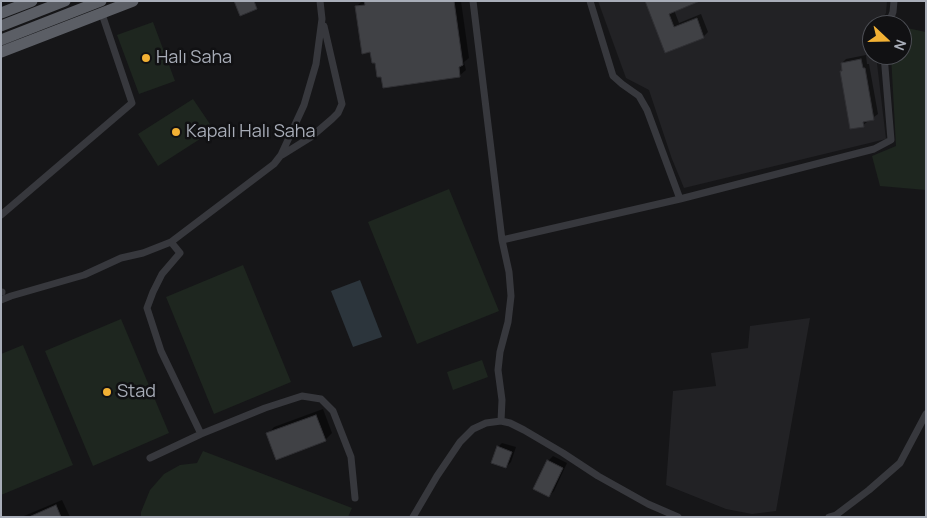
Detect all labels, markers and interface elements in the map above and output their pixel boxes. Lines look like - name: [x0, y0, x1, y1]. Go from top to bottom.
- north arrow: [862, 15, 912, 65]
- text: N: [890, 37, 911, 53]
- place label: Halı Saha: [156, 47, 232, 69]
- marker: Halı Saha: [140, 52, 152, 64]
- place label: Kapalı Halı Saha: [186, 121, 315, 143]
- marker: Kapalı Halı Saha: [170, 126, 182, 138]
- place label: Stad: [117, 381, 156, 403]
- marker: Stad: [101, 386, 113, 398]

